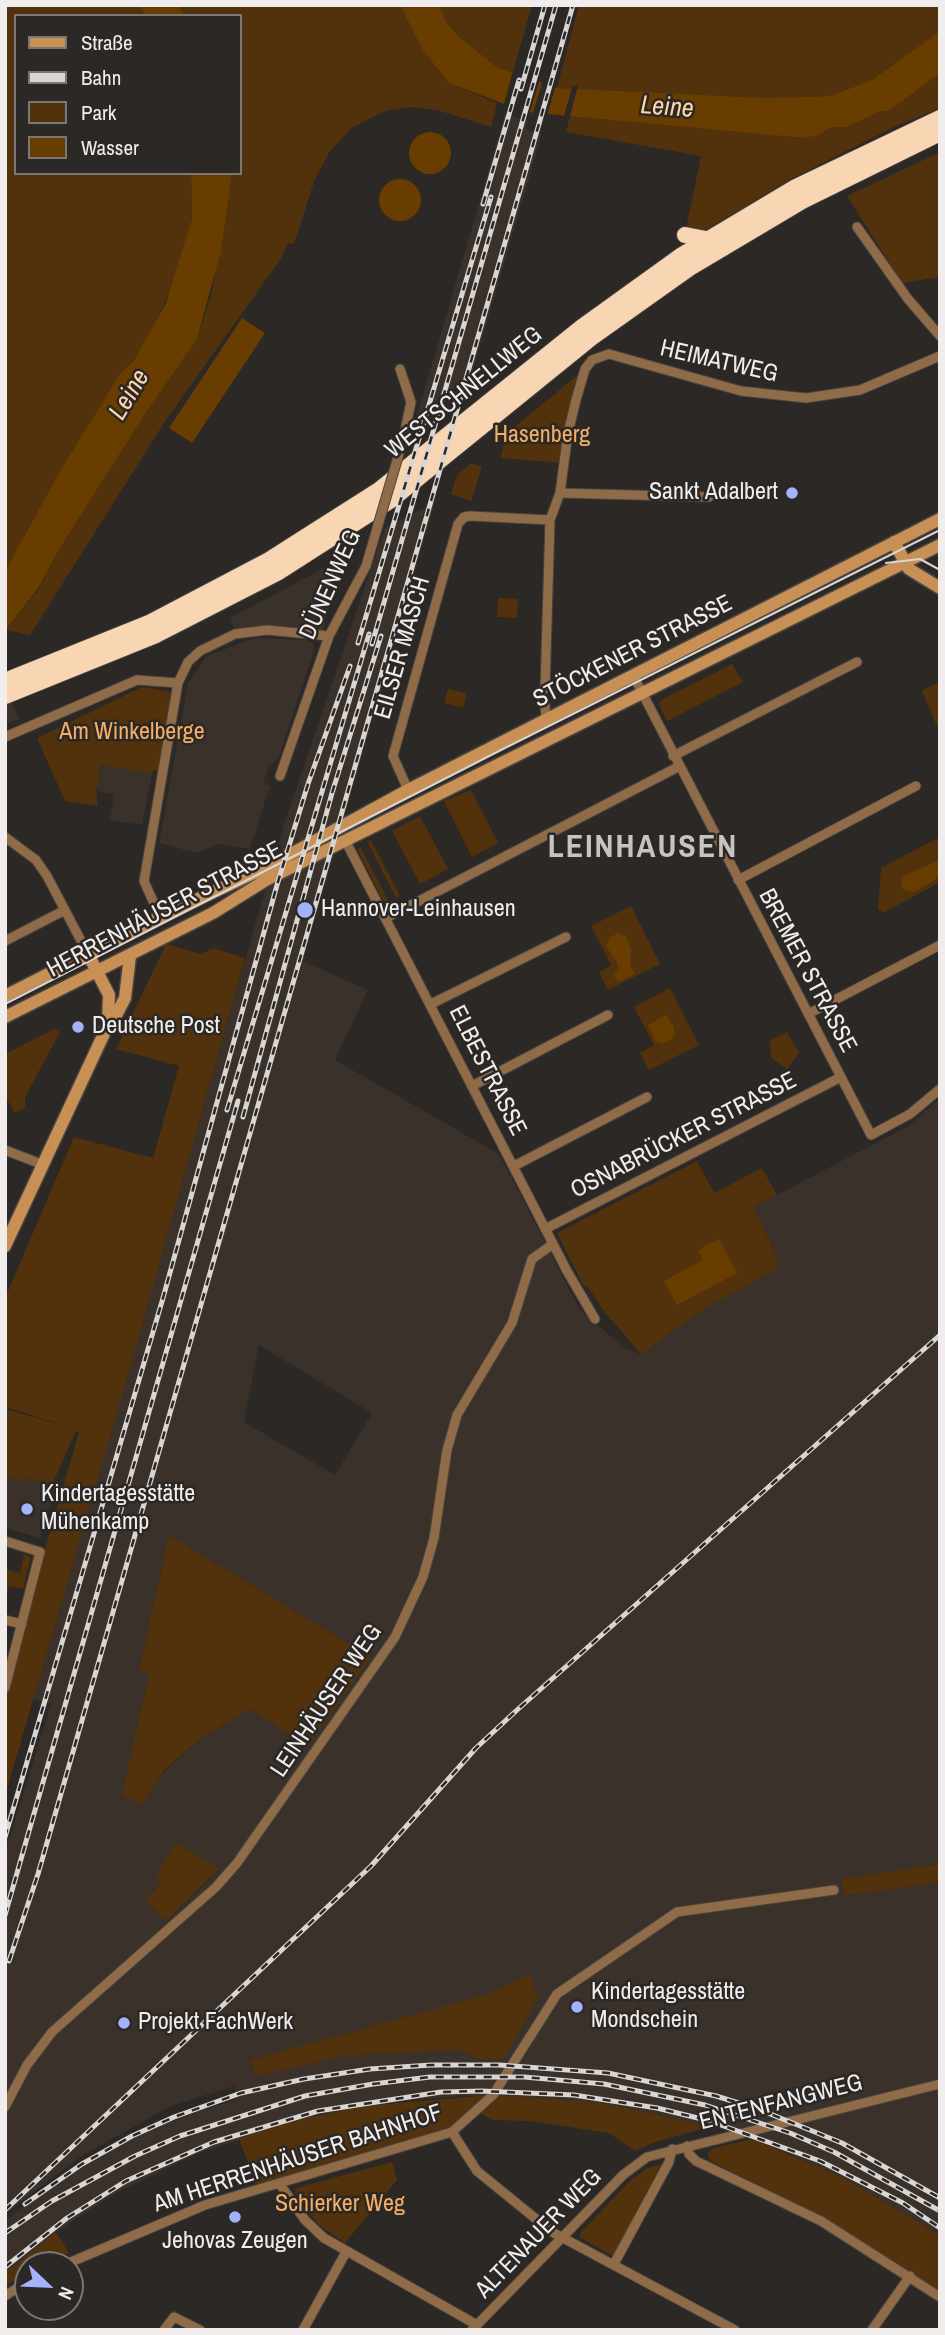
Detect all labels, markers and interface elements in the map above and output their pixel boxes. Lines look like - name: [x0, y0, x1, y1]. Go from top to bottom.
- legend: [14, 14, 242, 175]
- text: Straße: [81, 28, 133, 57]
- text: Bahn: [81, 63, 121, 92]
- water label: Leine: [639, 91, 695, 125]
- text: Park: [81, 98, 116, 127]
- text: Wasser: [81, 133, 139, 162]
- street label: WESTSCHNELLWEG: [380, 321, 548, 465]
- street label: HEIMATWEG: [657, 334, 781, 390]
- water label: Leine: [103, 364, 157, 426]
- park label: Hasenberg: [494, 422, 590, 450]
- place label: Sankt Adalbert: [649, 479, 778, 507]
- marker: Sankt Adalbert: [784, 485, 800, 501]
- street label: DÜNENWEG: [294, 526, 368, 644]
- street label: EILSER MASCH: [369, 574, 437, 722]
- street label: STÖCKENER STRASSE: [529, 589, 737, 715]
- park label: Am Winkelberge: [59, 719, 205, 747]
- district label: LEINHAUSEN: [549, 829, 737, 867]
- street label: HERRENHÄUSER STRASSE: [42, 836, 288, 984]
- street label: BREMER STRASSE: [752, 884, 862, 1058]
- place label: Hannover-Leinhausen: [321, 896, 516, 924]
- marker: Hannover-Leinhausen: [295, 900, 315, 920]
- street label: ELBESTRASSE: [442, 1001, 532, 1141]
- place label: Deutsche Post: [92, 1013, 220, 1041]
- marker: Deutsche Post: [70, 1019, 86, 1035]
- street label: OSNABRÜCKER STRASSE: [566, 1067, 802, 1205]
- place label: Kindertagesstätte Mühenkamp: [41, 1481, 195, 1537]
- marker: Kindertagesstätte Mühenkamp: [19, 1501, 35, 1517]
- street label: LEINHÄUSER WEG: [265, 1619, 389, 1783]
- place label: Kindertagesstätte Mondschein: [591, 1979, 745, 2035]
- marker: Kindertagesstätte Mondschein: [569, 1999, 585, 2015]
- place label: Projekt FachWerk: [138, 2009, 293, 2037]
- marker: Projekt FachWerk: [116, 2015, 132, 2031]
- street label: ENTENFANGWEG: [696, 2069, 866, 2137]
- street label: AM HERRENHÄUSER BAHNHOF: [150, 2099, 446, 2219]
- street label: ALTENAUER WEG: [470, 2163, 608, 2305]
- park label: Schierker Weg: [275, 2191, 405, 2219]
- marker: Jehovas Zeugen: [227, 2209, 243, 2225]
- place label: Jehovas Zeugen: [162, 2228, 308, 2256]
- north arrow: [14, 2251, 84, 2321]
- text: N: [52, 2283, 81, 2304]

